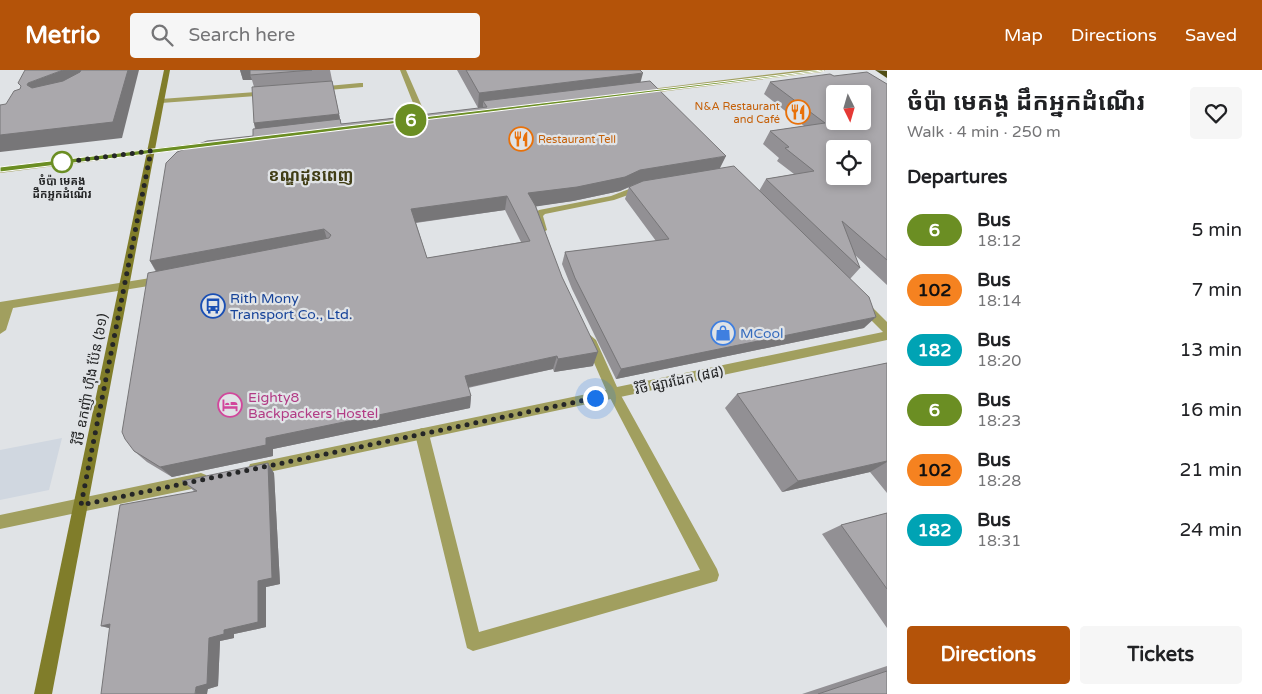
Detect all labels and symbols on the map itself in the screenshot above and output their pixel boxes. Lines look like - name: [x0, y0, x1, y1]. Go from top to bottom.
- north arrow: [826, 85, 871, 130]
- restaurant icon: N&A Restaurant and Café: [785, 99, 811, 125]
- place label: N&A Restaurant and Café: [695, 100, 780, 126]
- line badge: 6: [395, 104, 427, 136]
- restaurant icon: Restaurant Tell: [508, 126, 534, 152]
- place label: Restaurant Tell: [538, 133, 616, 146]
- marker: ចំប៉ា មេគង្គ ដឹកអ្នកដំណើរ: [51, 151, 73, 173]
- district label: ខណ្ឌដូនពេញ: [269, 166, 353, 186]
- place label: ចំប៉ា មេគង្គ ដឹកអ្នកដំណើរ: [32, 174, 92, 201]
- place label: Rith Mony Transport Co., Ltd.: [230, 290, 352, 323]
- bus stop icon: Rith Mony Transport Co., Ltd.: [200, 293, 226, 319]
- street label: វិថី ឧកញ៉ា ហ៊ីង ប៉ែន (៦១): [69, 312, 112, 447]
- shop icon: MCool: [710, 320, 736, 346]
- place label: MCool: [740, 325, 784, 342]
- street label: វិថី ផ្សារដែក (៨៨): [633, 362, 725, 398]
- your location: [583, 386, 608, 411]
- place label: Eighty8 Backpackers Hostel: [248, 389, 378, 422]
- hotel icon: Eighty8 Backpackers Hostel: [217, 392, 243, 418]

